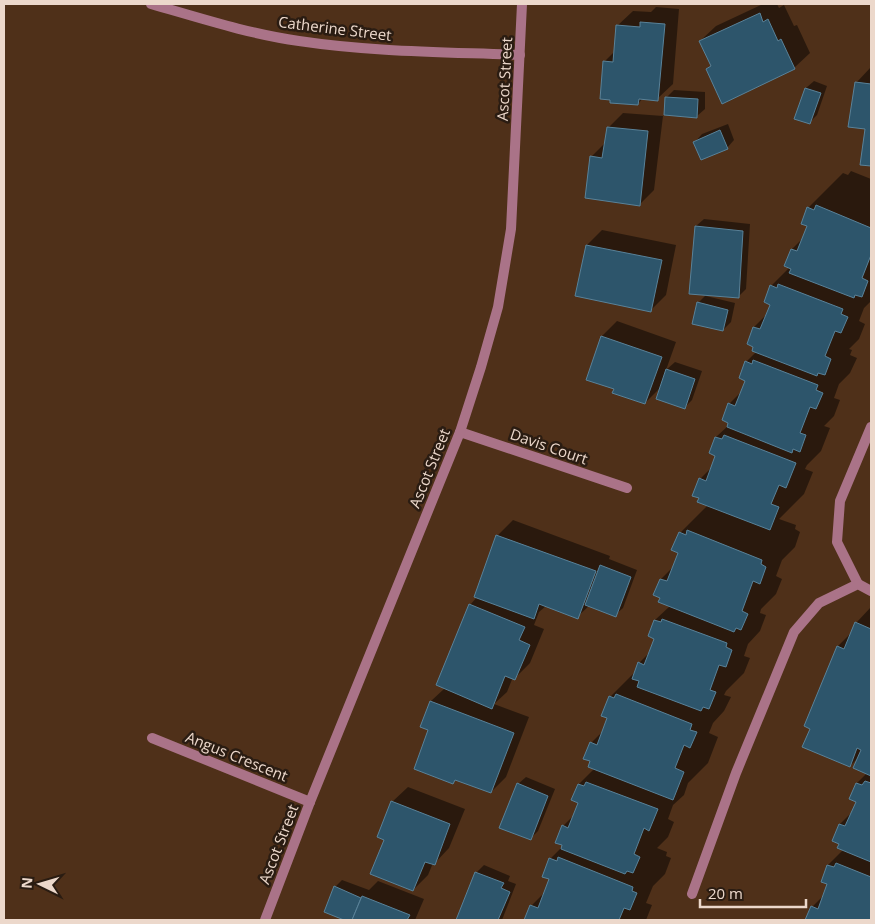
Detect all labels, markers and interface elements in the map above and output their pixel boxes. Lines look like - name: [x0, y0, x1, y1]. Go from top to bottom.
- street label: Catherine Street: [277, 11, 393, 45]
- street label: Ascot Street: [492, 37, 516, 121]
- street label: Davis Court: [508, 423, 590, 469]
- street label: Ascot Street: [404, 425, 454, 511]
- street label: Angus Crescent: [183, 726, 291, 786]
- street label: Ascot Street: [254, 801, 302, 887]
- north arrow: [15, 859, 65, 909]
- text: N: [17, 876, 37, 889]
- scale bar: [700, 876, 806, 908]
- text: 20 m: [708, 883, 743, 903]

